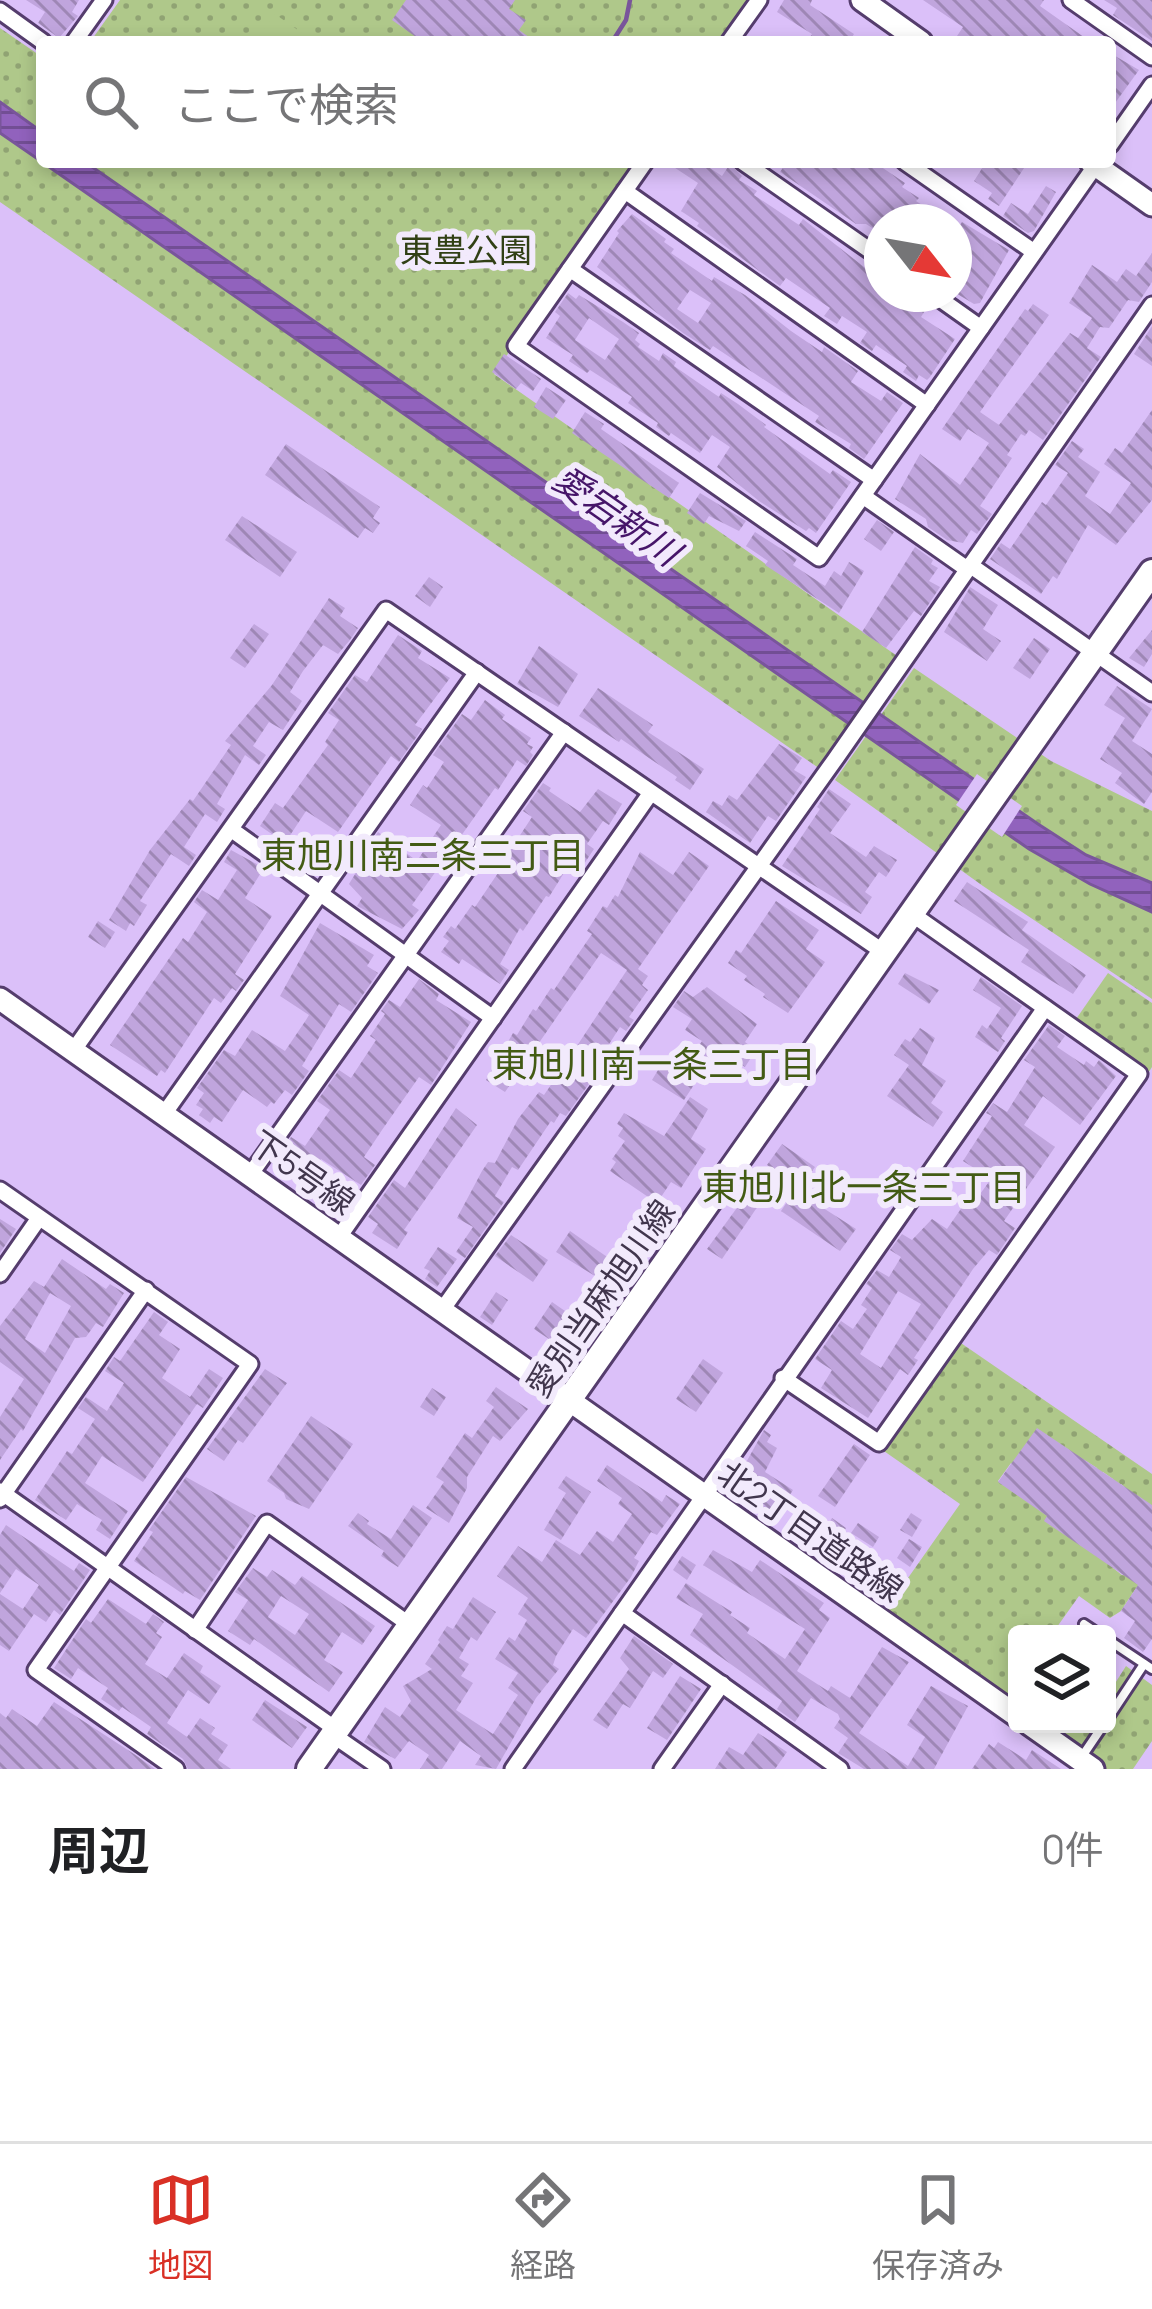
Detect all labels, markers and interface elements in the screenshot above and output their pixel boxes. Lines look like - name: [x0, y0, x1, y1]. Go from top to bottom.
- search box: [36, 36, 1116, 168]
- icon: search: [78, 69, 144, 135]
- text: ここで検索: [174, 73, 399, 135]
- north arrow: [864, 204, 972, 312]
- park label: 東豊公園: [400, 227, 532, 272]
- water label: 愛宕新川: [544, 454, 693, 579]
- district label: 東旭川南二条三丁目: [261, 830, 585, 879]
- district label: 東旭川南一条三丁目: [492, 1039, 816, 1088]
- street label: 下5号線: [242, 1120, 364, 1224]
- district label: 東旭川北一条三丁目: [702, 1162, 1026, 1211]
- street label: 愛別当麻旭川線: [515, 1190, 685, 1406]
- street label: 北2丁目道路線: [709, 1450, 913, 1612]
- map controls: [1008, 1625, 1116, 1733]
- button: layers: [1008, 1625, 1116, 1733]
- text: 周辺: [48, 1815, 150, 1884]
- text: 0件: [1041, 1822, 1104, 1876]
- tab: 地図: [148, 2167, 214, 2287]
- tab: 経路: [510, 2167, 576, 2287]
- tab: 保存済み: [872, 2167, 1004, 2287]

